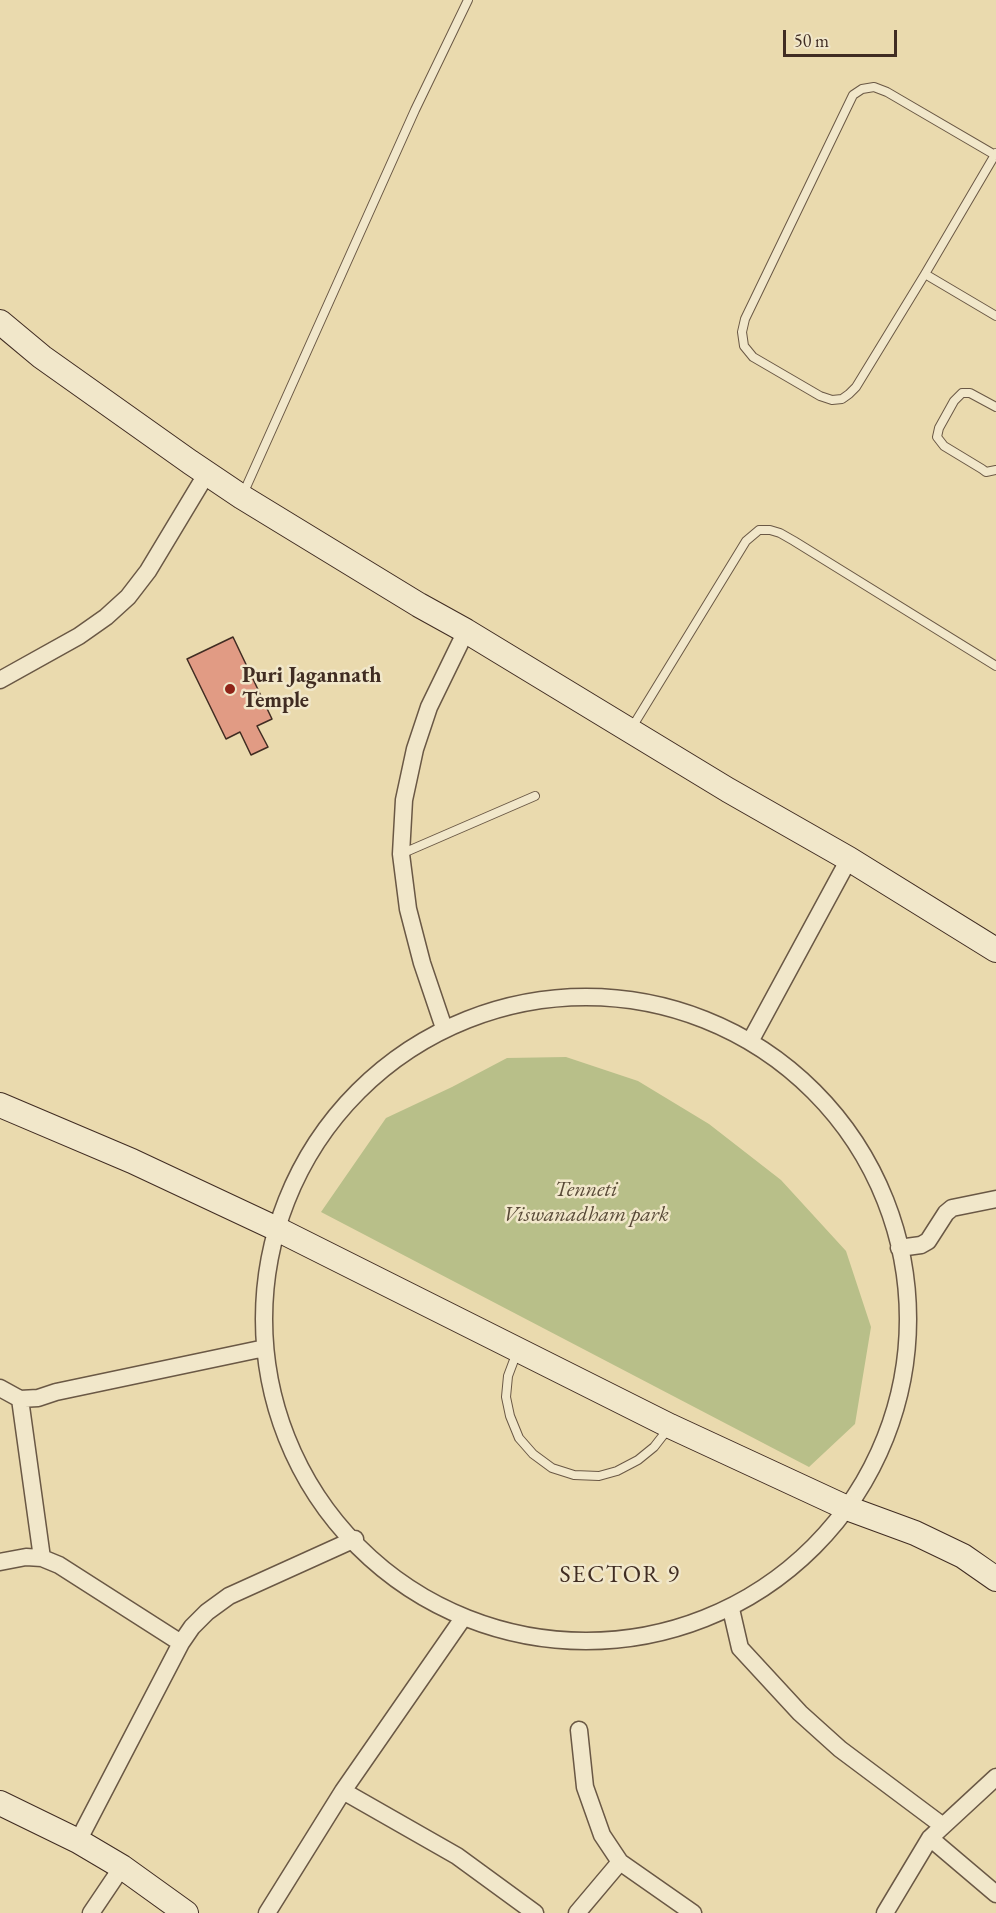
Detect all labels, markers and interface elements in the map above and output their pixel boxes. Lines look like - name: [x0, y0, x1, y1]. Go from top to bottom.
- scale bar: [786, 18, 900, 56]
- text: 50 m: [794, 29, 829, 52]
- place label: Puri Jagannath Temple: [242, 663, 381, 714]
- marker: Puri Jagannath Temple: [223, 682, 237, 696]
- park label: Tenneti Viswanadham park: [503, 1177, 669, 1228]
- district label: SECTOR 9: [559, 1561, 681, 1589]

